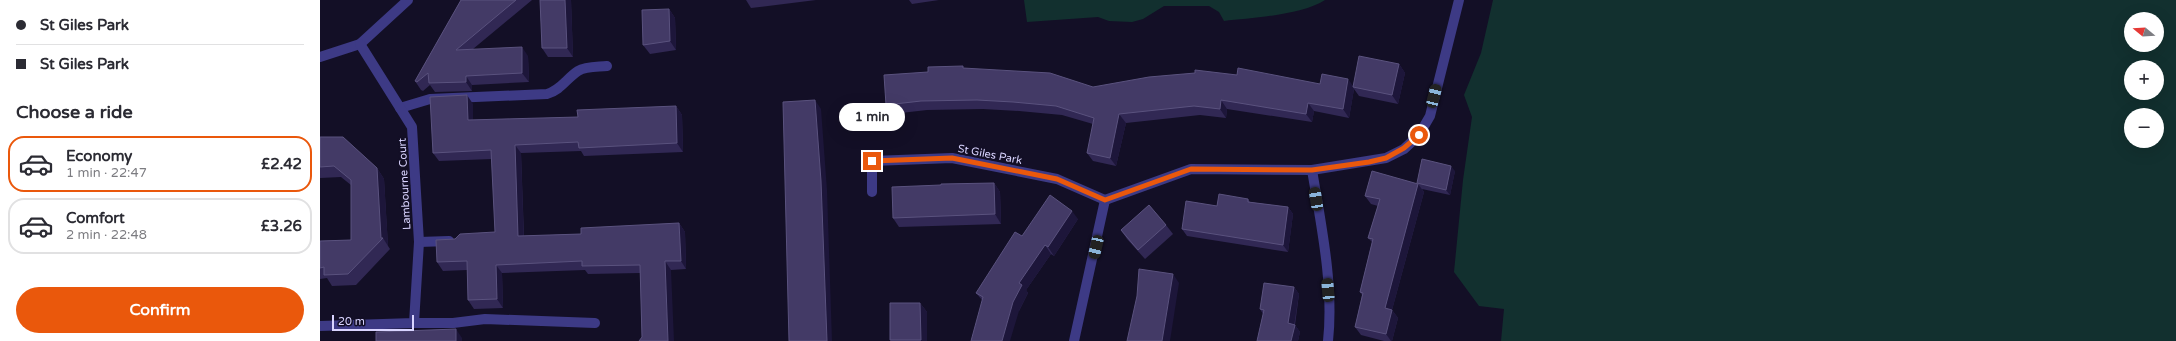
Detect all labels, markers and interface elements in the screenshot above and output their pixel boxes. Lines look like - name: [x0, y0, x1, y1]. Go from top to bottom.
- north arrow: [2124, 12, 2164, 52]
- map controls: [2124, 12, 2164, 148]
- text: St Giles Park: [40, 16, 129, 34]
- text: St Giles Park: [40, 55, 129, 73]
- button: +: [2124, 60, 2164, 100]
- car: [1425, 83, 1443, 109]
- text: Choose a ride: [16, 101, 133, 123]
- callout: 1 min: [839, 103, 905, 131]
- button: −: [2124, 108, 2164, 148]
- text: 1 min: [855, 109, 889, 125]
- route start: [1410, 126, 1428, 144]
- street label: Lambourne Court: [396, 138, 413, 230]
- street label: St Giles Park: [957, 142, 1023, 167]
- icon: car: [18, 146, 54, 182]
- text: Economy: [66, 147, 132, 165]
- route end: [863, 152, 881, 170]
- text: £2.42: [261, 155, 302, 173]
- text: 1 min · 22:47: [66, 165, 147, 181]
- car: [1308, 186, 1324, 212]
- icon: car: [18, 208, 54, 244]
- text: Comfort: [66, 209, 125, 227]
- text: £3.26: [261, 217, 302, 235]
- text: 2 min · 22:48: [66, 227, 147, 243]
- car: [1087, 234, 1105, 260]
- car: [1321, 278, 1335, 302]
- button: Confirm: [16, 287, 304, 333]
- scale bar: [332, 313, 414, 332]
- text: 20 m: [338, 315, 365, 328]

